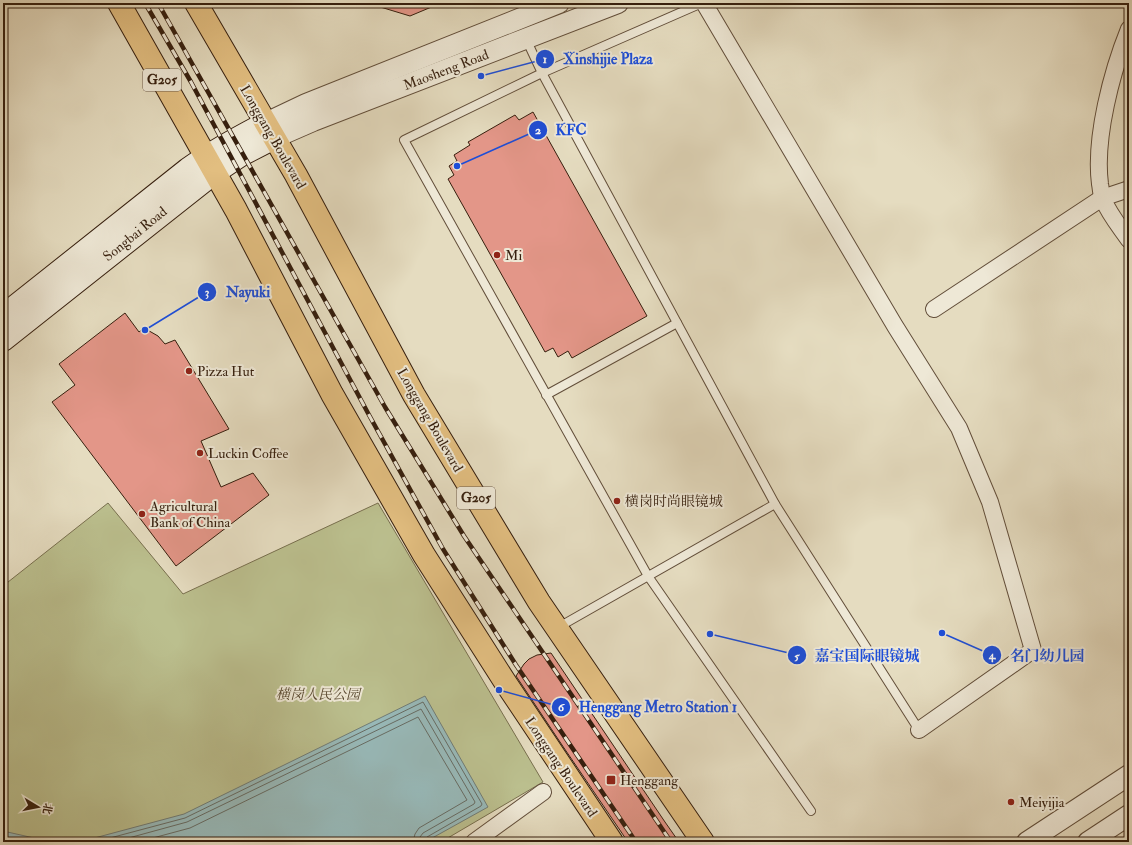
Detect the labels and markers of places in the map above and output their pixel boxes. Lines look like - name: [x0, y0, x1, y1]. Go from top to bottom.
- callout: Xinshijie Plaza: [535, 45, 660, 72]
- callout: KFC: [528, 116, 595, 143]
- place label: Mi: [505, 247, 523, 264]
- marker: Mi: [492, 250, 502, 260]
- callout: Nayuki: [197, 279, 278, 306]
- place label: Pizza Hut: [197, 363, 255, 380]
- marker: Pizza Hut: [184, 366, 194, 376]
- place label: Luckin Coffee: [208, 445, 288, 462]
- marker: Luckin Coffee: [195, 448, 205, 458]
- place label: 横岗时尚眼镜城: [625, 493, 723, 510]
- marker: 横岗时尚眼镜城: [612, 496, 622, 506]
- place label: Agricultural Bank of China: [149, 498, 231, 531]
- marker: Agricultural Bank of China: [137, 509, 147, 519]
- callout: 嘉宝国际眼镜城: [787, 642, 928, 669]
- callout: 名门幼儿园: [982, 642, 1093, 669]
- callout: Henggang Metro Station 1: [551, 693, 745, 720]
- place label: Henggang: [620, 772, 679, 789]
- marker: Henggang: [605, 774, 617, 786]
- place label: Meiyijia: [1019, 794, 1065, 812]
- marker: Meiyijia: [1006, 797, 1016, 807]

